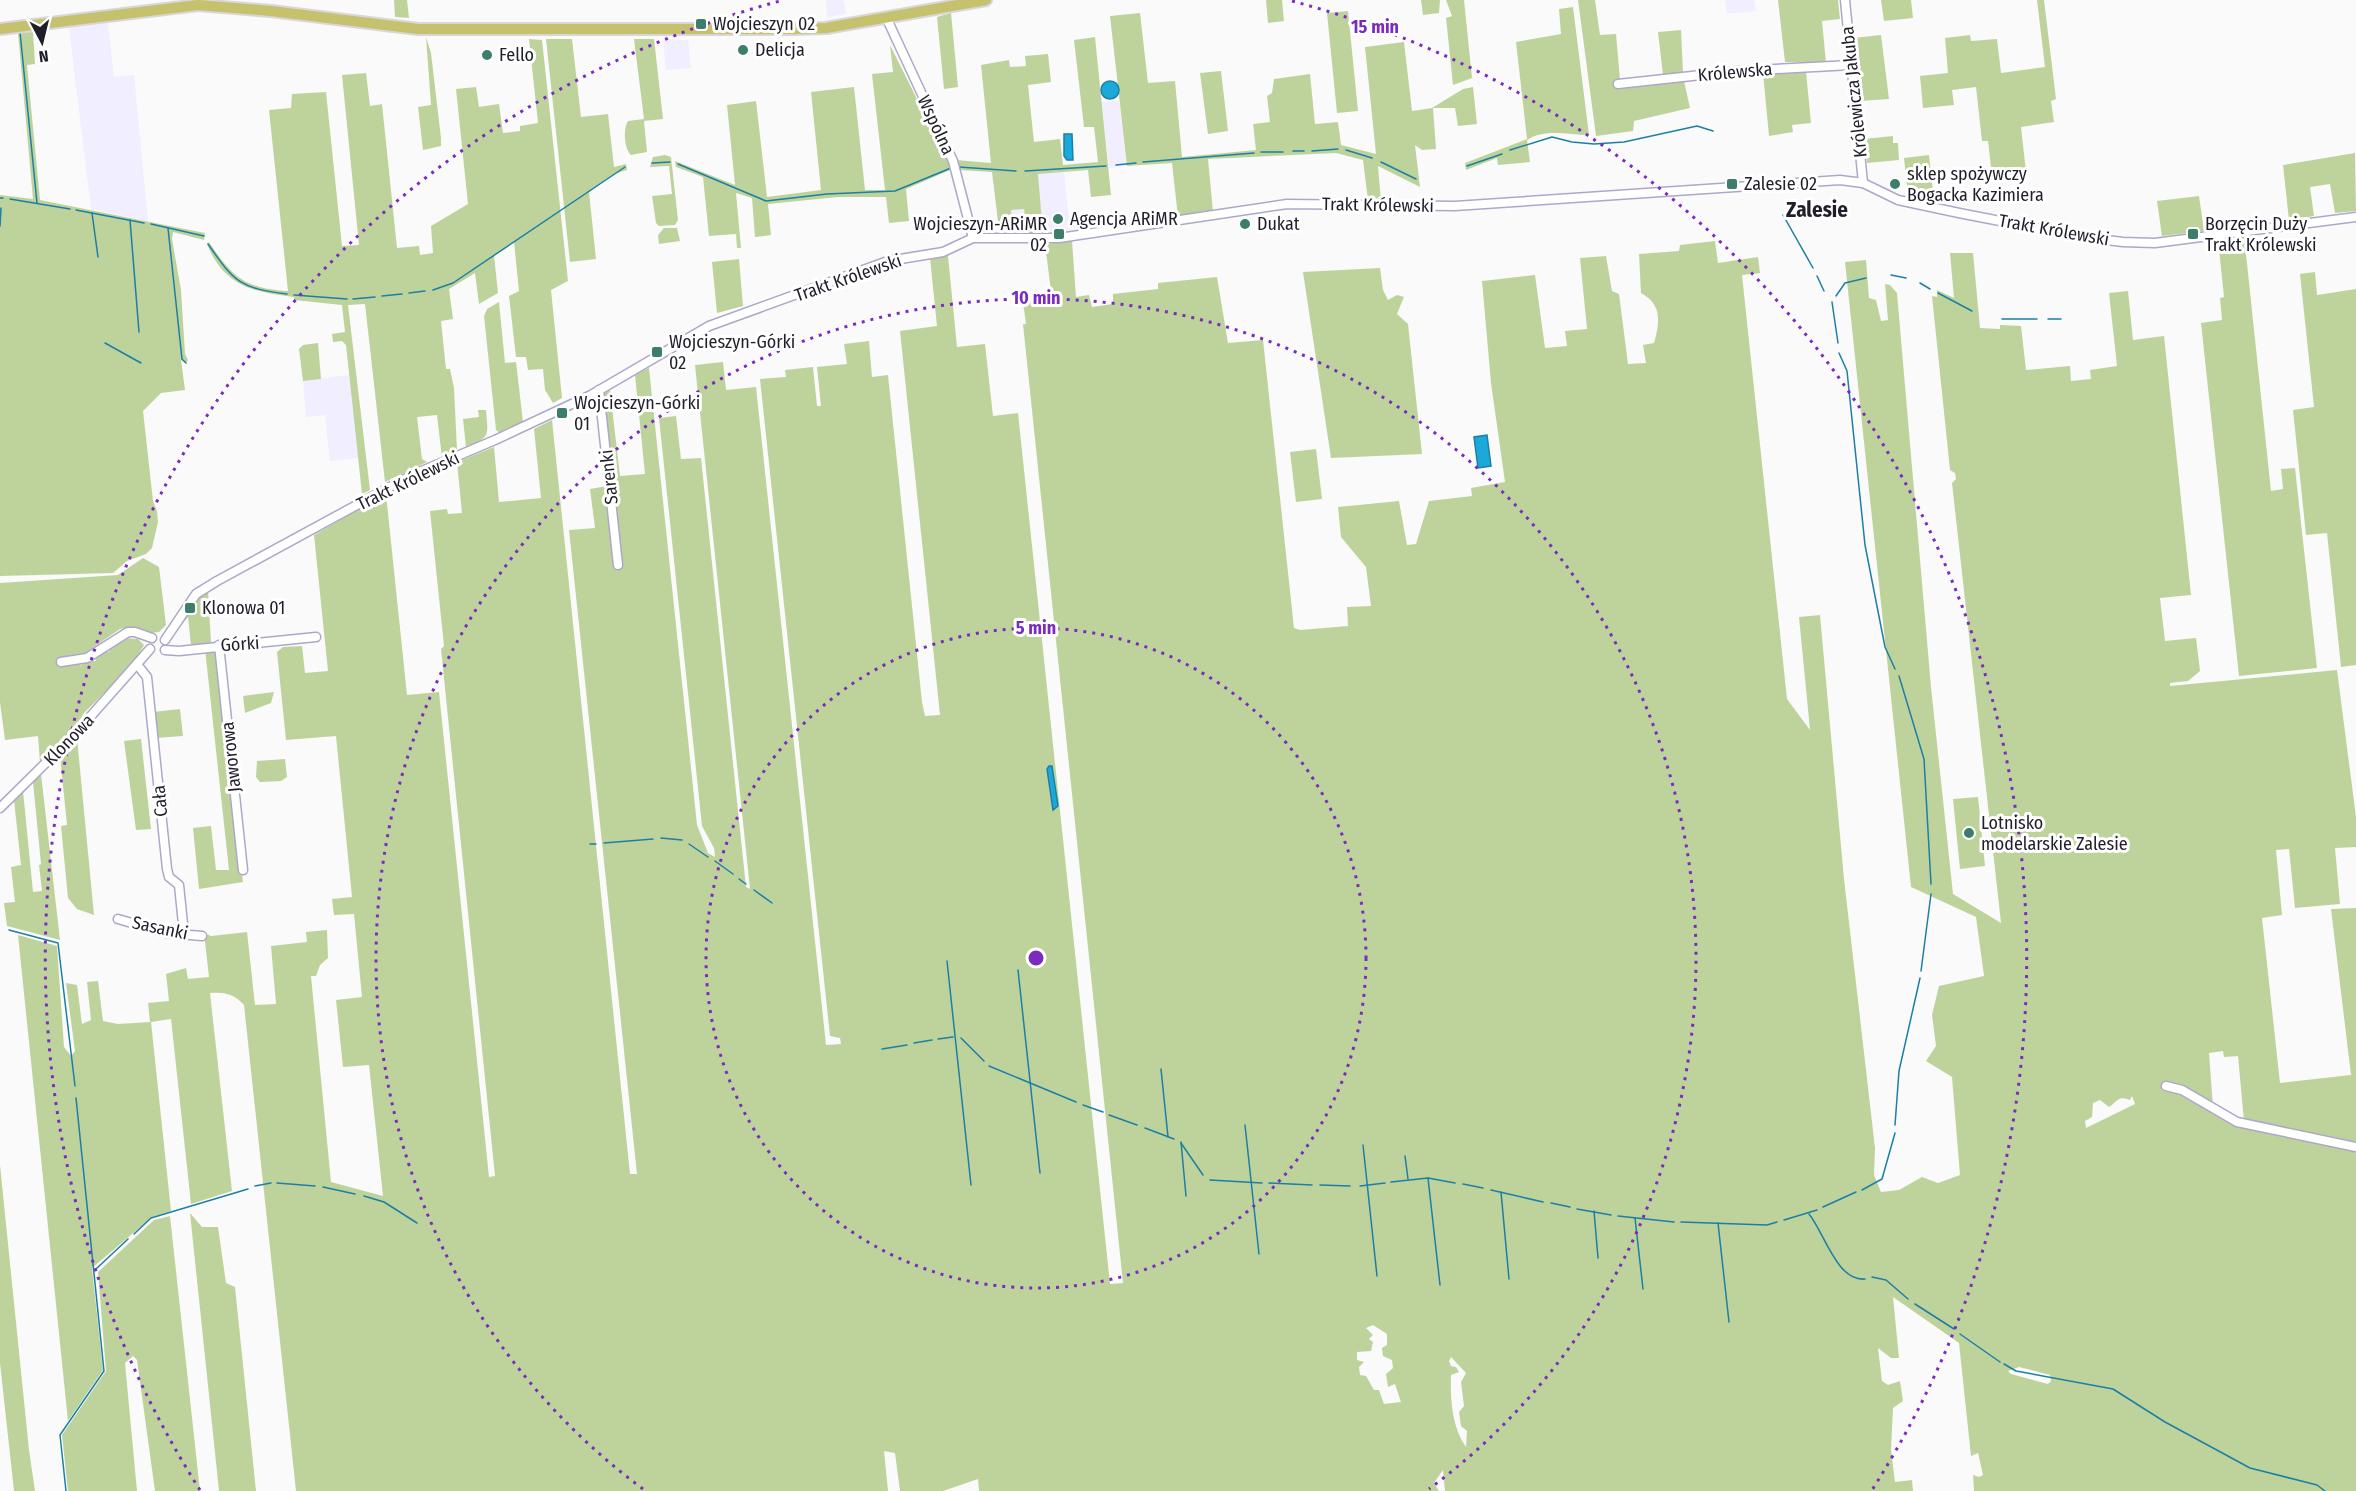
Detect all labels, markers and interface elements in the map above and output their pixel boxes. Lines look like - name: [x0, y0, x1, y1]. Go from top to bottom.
- north arrow: [12, 12, 72, 72]
- place label: Wojcieszyn 02: [713, 13, 815, 35]
- text: 15 min: [1351, 16, 1399, 38]
- marker: Wojcieszyn 02: [694, 17, 708, 31]
- street label: Królewicza Jakuba: [1836, 25, 1872, 159]
- place label: Delicja: [755, 39, 805, 61]
- marker: Delicja: [736, 43, 750, 57]
- place label: Fello: [499, 44, 534, 66]
- text: N: [38, 46, 50, 66]
- marker: Fello: [480, 48, 494, 62]
- street label: Królewska: [1697, 58, 1773, 86]
- street label: Wspólna: [913, 92, 959, 158]
- place label: sklep spożywczy Bogacka Kazimiera: [1907, 163, 2044, 206]
- place label: Zalesie 02: [1744, 173, 1817, 195]
- marker: Zalesie 02: [1725, 177, 1739, 191]
- marker: sklep spożywczy Bogacka Kazimiera: [1888, 177, 1902, 191]
- street label: Trakt Królewski: [1322, 193, 1434, 217]
- district label: Zalesie: [1786, 197, 1848, 223]
- place label: Agencja ARiMR: [1070, 208, 1178, 230]
- street label: Trakt Królewski: [1997, 209, 2111, 251]
- marker: Agencja ARiMR: [1051, 212, 1065, 226]
- place label: Wojcieszyn-ARiMR 02: [913, 213, 1047, 256]
- place label: Dukat: [1257, 213, 1300, 235]
- place label: Borzęcin Duży Trakt Królewski: [2205, 213, 2317, 256]
- marker: Dukat: [1238, 217, 1252, 231]
- marker: Wojcieszyn-ARiMR 02: [1052, 227, 1066, 241]
- marker: Borzęcin Duży Trakt Królewski: [2186, 227, 2200, 241]
- street label: Trakt Królewski: [792, 249, 904, 307]
- text: 10 min: [1011, 287, 1061, 309]
- place label: Wojcieszyn-Górki 02: [669, 331, 795, 374]
- marker: Wojcieszyn-Górki 02: [650, 345, 664, 359]
- place label: Wojcieszyn-Górki 01: [574, 392, 700, 435]
- marker: Wojcieszyn-Górki 01: [555, 406, 569, 420]
- street label: Trakt Królewski: [353, 447, 463, 515]
- street label: Sarenki: [595, 449, 623, 505]
- place label: Klonowa 01: [202, 597, 285, 619]
- marker: Klonowa 01: [183, 601, 197, 615]
- text: 5 min: [1016, 617, 1056, 639]
- street label: Górki: [220, 632, 260, 656]
- street label: Klonowa: [39, 710, 99, 770]
- street label: Jaworowa: [216, 721, 246, 793]
- street label: Cała: [148, 784, 172, 818]
- place label: Lotnisko modelarskie Zalesie: [1981, 812, 2128, 855]
- marker: Lotnisko modelarskie Zalesie: [1962, 826, 1976, 840]
- street label: Sasanki: [130, 911, 190, 945]
- centre of rings: [1026, 948, 1046, 968]

